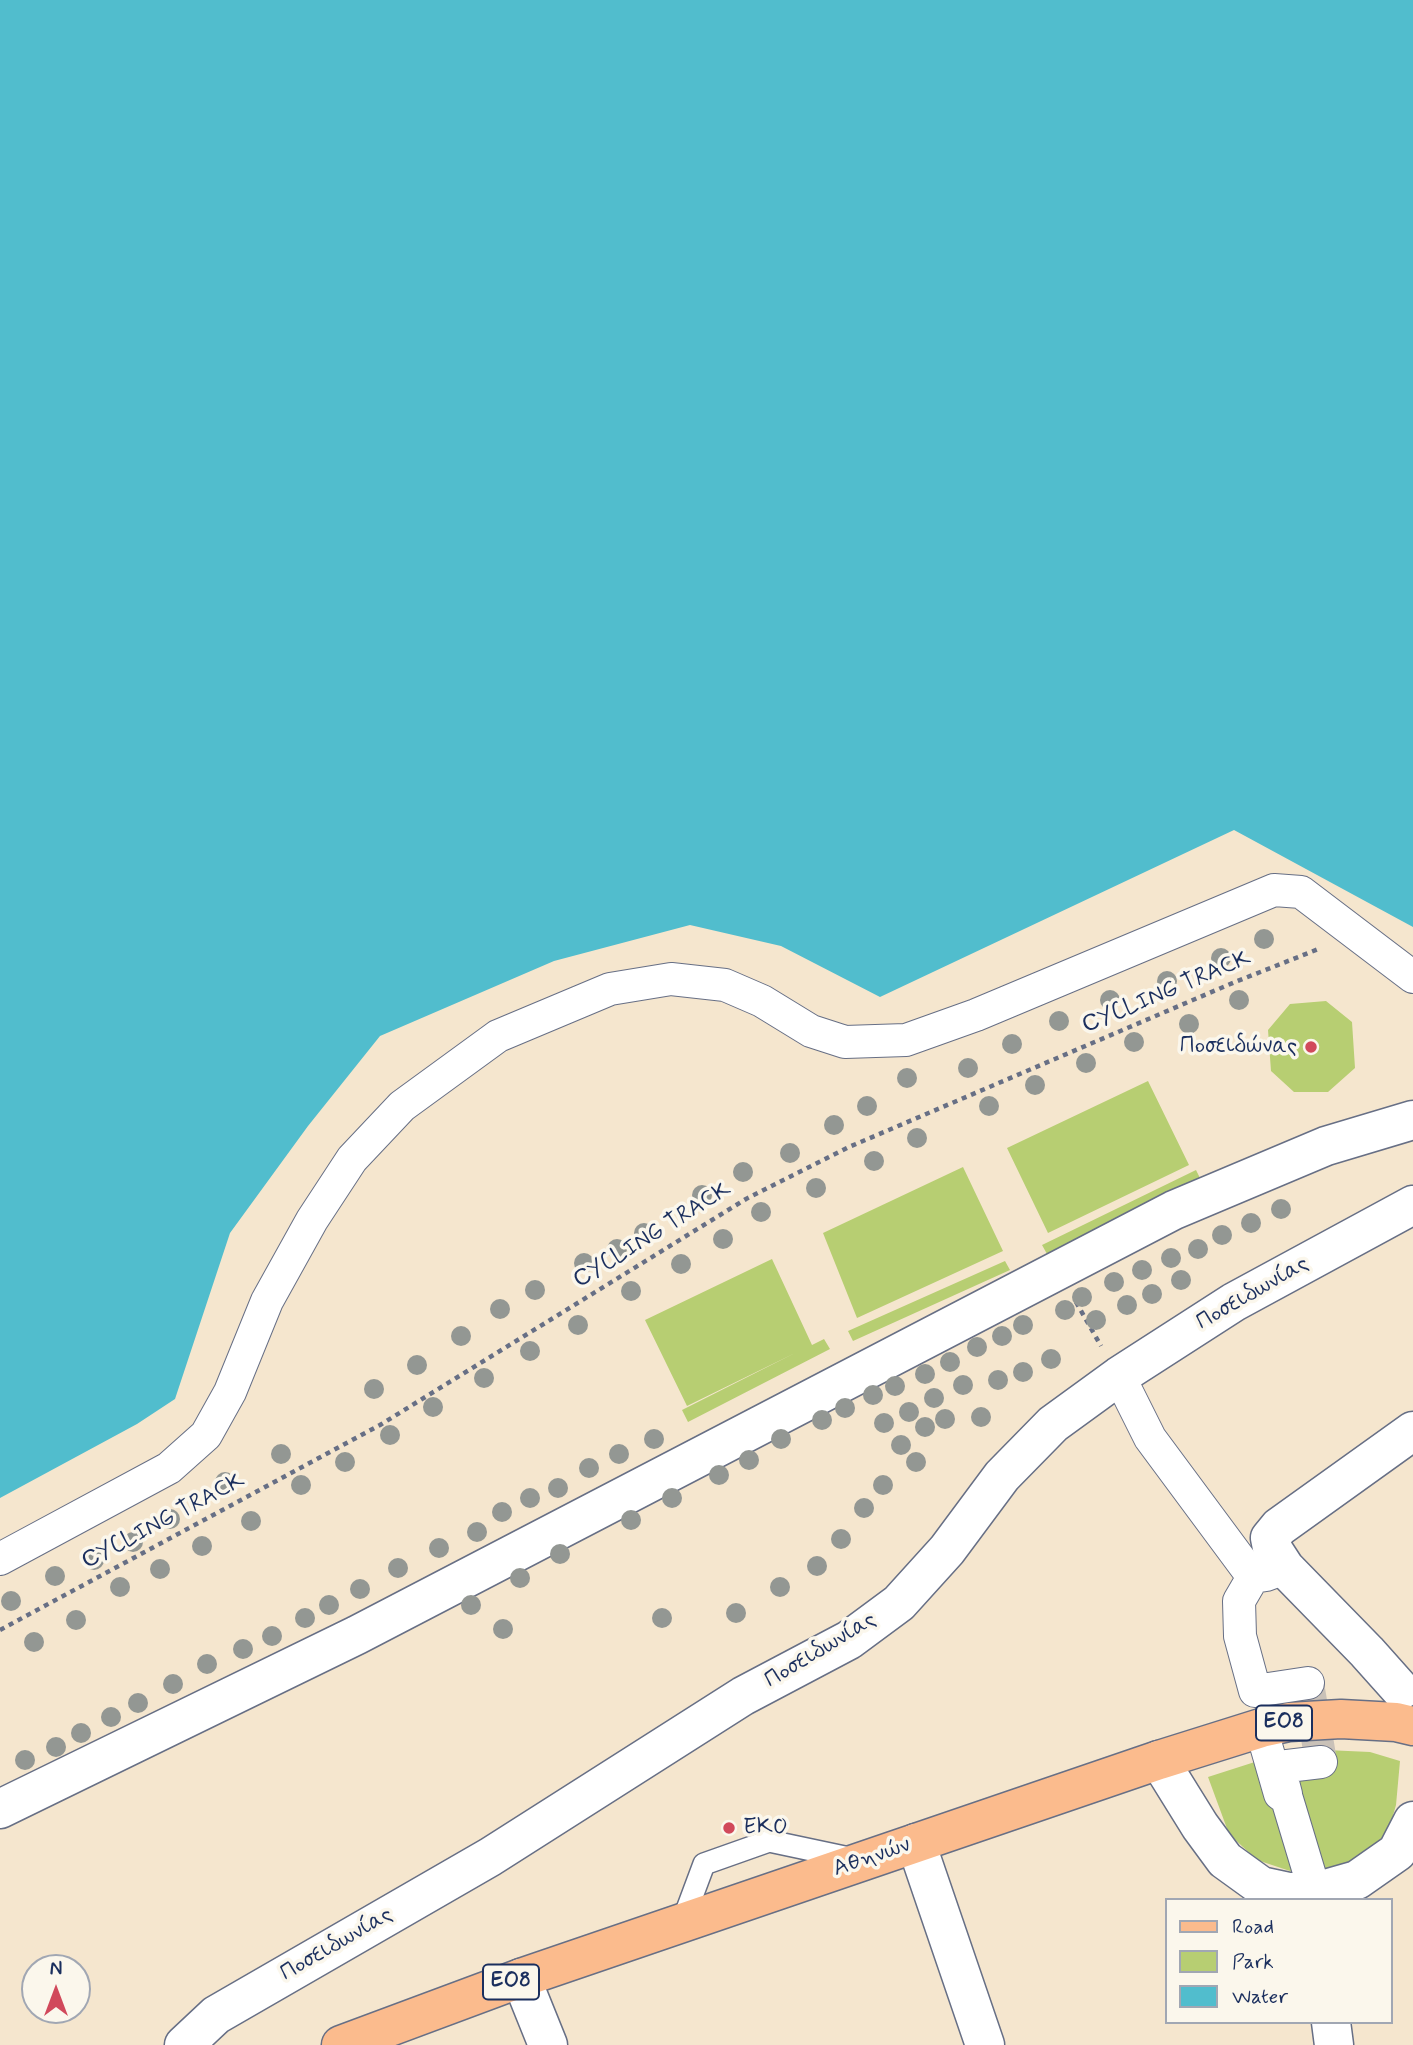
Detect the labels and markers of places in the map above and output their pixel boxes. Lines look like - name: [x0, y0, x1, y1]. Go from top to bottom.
- place label: Ποσειδώνας: [1180, 1033, 1297, 1061]
- marker: Ποσειδώνας: [1303, 1039, 1319, 1055]
- place label: EKO: [743, 1814, 788, 1842]
- marker: EKO: [721, 1820, 737, 1836]

